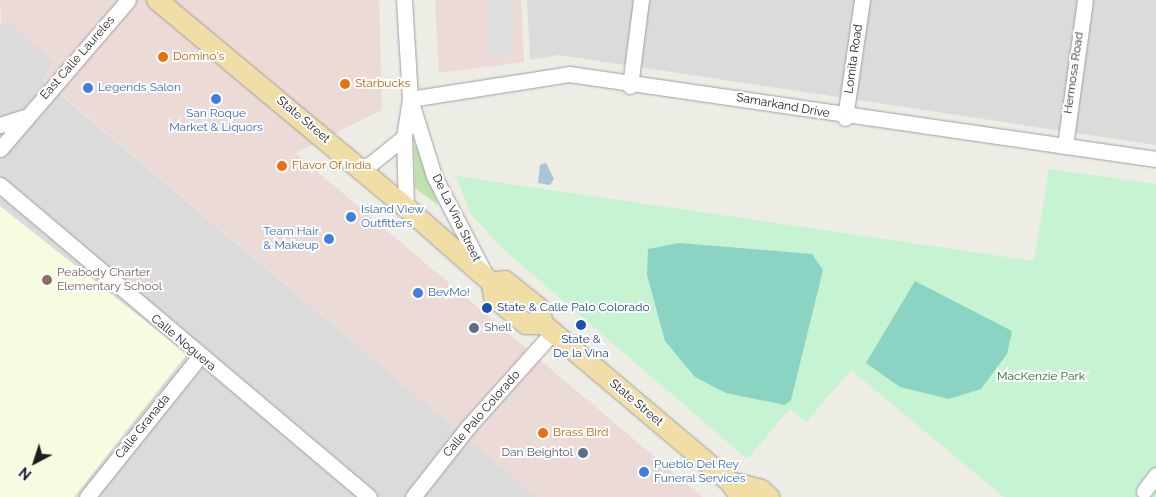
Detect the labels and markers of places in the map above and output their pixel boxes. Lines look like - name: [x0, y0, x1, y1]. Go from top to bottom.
- place label: Domino's: [173, 50, 224, 64]
- marker: Domino's: [157, 51, 169, 63]
- place label: Starbucks: [355, 77, 410, 91]
- marker: Starbucks: [339, 78, 351, 90]
- place label: Legends Salon: [98, 81, 181, 95]
- marker: Legends Salon: [82, 82, 94, 94]
- marker: San Roque Market & Liquors: [210, 93, 222, 105]
- place label: San Roque Market & Liquors: [169, 107, 263, 135]
- place label: Flavor Of India: [292, 159, 372, 173]
- marker: Flavor Of India: [276, 160, 288, 172]
- place label: Island View Outfitters: [361, 203, 424, 231]
- marker: Island View Outfitters: [345, 211, 357, 223]
- place label: Team Hair & Makeup: [263, 225, 319, 253]
- marker: Team Hair & Makeup: [323, 233, 335, 245]
- place label: Peabody Charter Elementary School: [57, 266, 162, 294]
- marker: Peabody Charter Elementary School: [41, 274, 53, 286]
- place label: BevMo!: [428, 286, 470, 300]
- marker: BevMo!: [412, 287, 424, 299]
- place label: State & Calle Palo Colorado: [497, 301, 650, 315]
- marker: State & Calle Palo Colorado: [481, 302, 493, 314]
- marker: State & De la Vina: [575, 319, 587, 331]
- place label: Shell: [484, 321, 512, 335]
- marker: Shell: [468, 322, 480, 334]
- place label: State & De la Vina: [553, 333, 609, 361]
- place label: Brass Bird: [553, 426, 608, 440]
- marker: Brass Bird: [537, 427, 549, 439]
- place label: Dan Beightol: [502, 446, 573, 460]
- marker: Dan Beightol: [577, 447, 589, 459]
- place label: Pueblo Del Rey Funeral Services: [654, 458, 746, 486]
- marker: Pueblo Del Rey Funeral Services: [638, 466, 650, 478]

